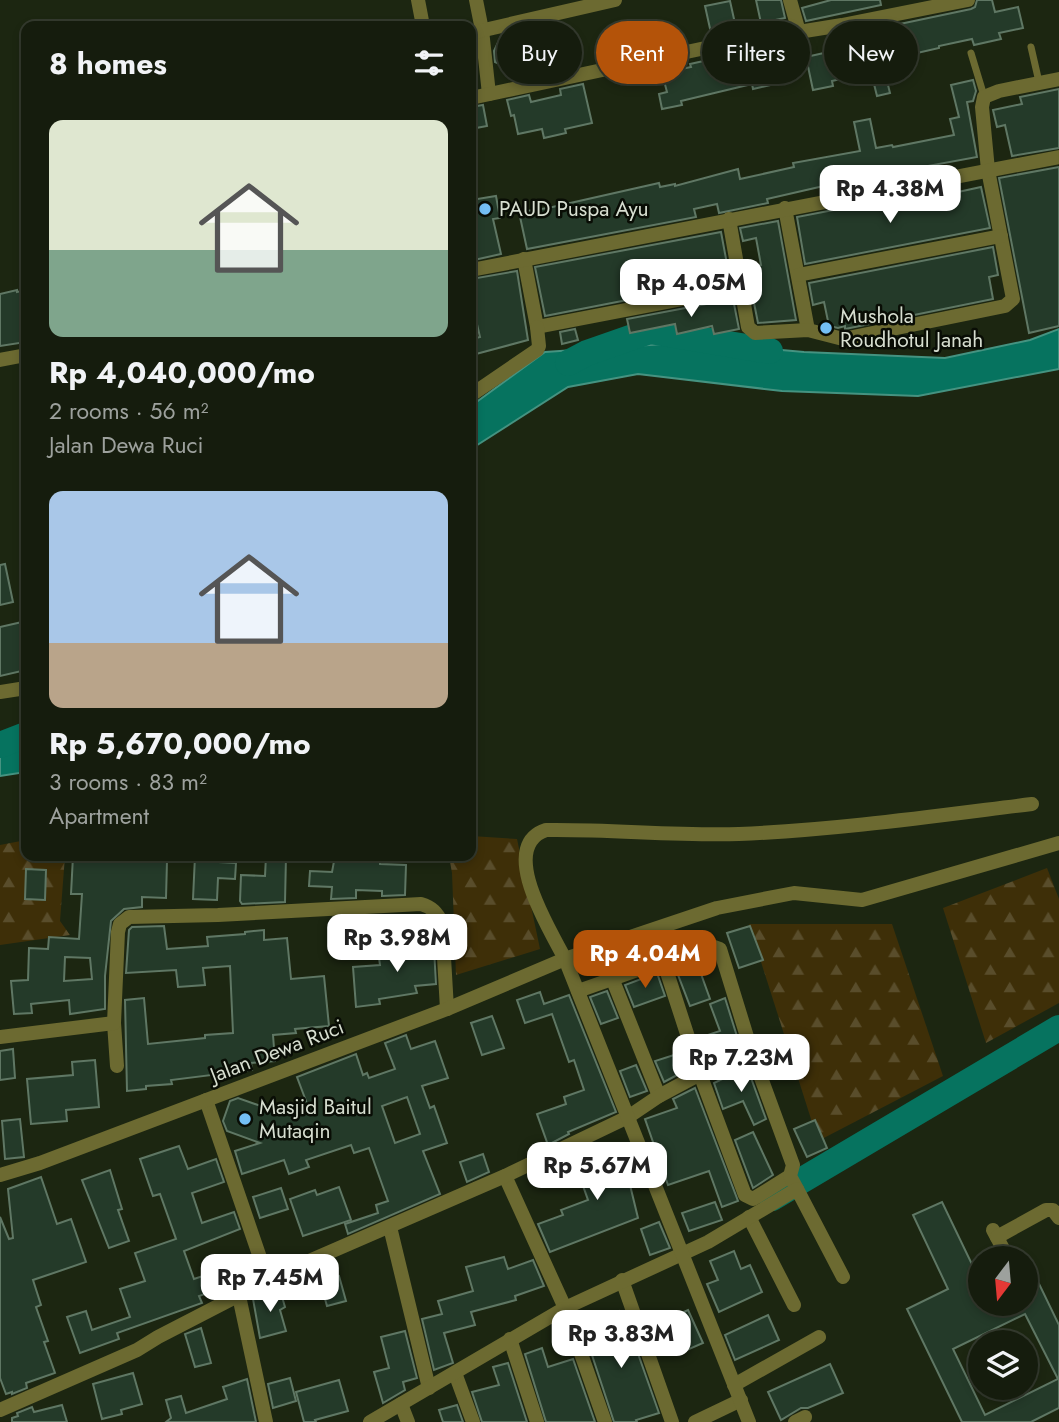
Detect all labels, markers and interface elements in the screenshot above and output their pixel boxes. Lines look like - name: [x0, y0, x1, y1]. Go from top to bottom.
- chip: Buy: [497, 21, 582, 84]
- chip: Rent: [596, 21, 688, 84]
- chip: Filters: [702, 21, 810, 84]
- chip: New: [824, 21, 918, 84]
- text: 8 homes: [49, 42, 167, 85]
- icon: filters: [410, 44, 448, 82]
- icon: home: [186, 165, 312, 291]
- pin: Rp 4.38M: [818, 166, 962, 225]
- text: Rp 4.38M: [836, 171, 944, 205]
- place label: PAUD Puspa Ayu: [499, 194, 649, 224]
- marker: PAUD Puspa Ayu: [477, 201, 493, 217]
- pin: Rp 4.05M: [619, 260, 763, 319]
- text: Rp 4.05M: [636, 265, 746, 299]
- place label: Mushola Roudhotul Janah: [840, 301, 983, 355]
- marker: Mushola Roudhotul Janah: [818, 320, 834, 336]
- text: Rp 4,040,000/mo: [49, 351, 315, 394]
- text: 2 rooms · 56 m²: [49, 394, 209, 428]
- text: Jalan Dewa Ruci: [49, 428, 204, 462]
- icon: home: [186, 536, 312, 662]
- text: Rp 5,670,000/mo: [49, 722, 311, 765]
- text: 3 rooms · 83 m²: [49, 765, 207, 799]
- text: Apartment: [49, 799, 149, 833]
- pin: Rp 3.98M: [325, 914, 469, 974]
- text: Rp 3.98M: [343, 920, 451, 954]
- pin: Rp 4.04M: [573, 930, 717, 990]
- text: Rp 4.04M: [589, 936, 701, 970]
- street label: Jalan Dewa Ruci: [203, 1012, 348, 1091]
- pin: Rp 7.23M: [669, 1034, 813, 1094]
- text: Rp 7.23M: [689, 1040, 793, 1074]
- place label: Masjid Baitul Mutaqin: [259, 1092, 372, 1146]
- marker: Masjid Baitul Mutaqin: [237, 1111, 253, 1127]
- pin: Rp 5.67M: [525, 1142, 669, 1202]
- text: Rp 5.67M: [543, 1148, 651, 1182]
- north arrow: [968, 1246, 1038, 1316]
- map controls: [968, 1246, 1038, 1400]
- pin: Rp 7.45M: [198, 1254, 342, 1314]
- text: Rp 7.45M: [217, 1260, 323, 1294]
- pin: Rp 3.83M: [549, 1310, 693, 1370]
- text: Rp 3.83M: [568, 1316, 674, 1350]
- button: layers: [968, 1330, 1038, 1400]

